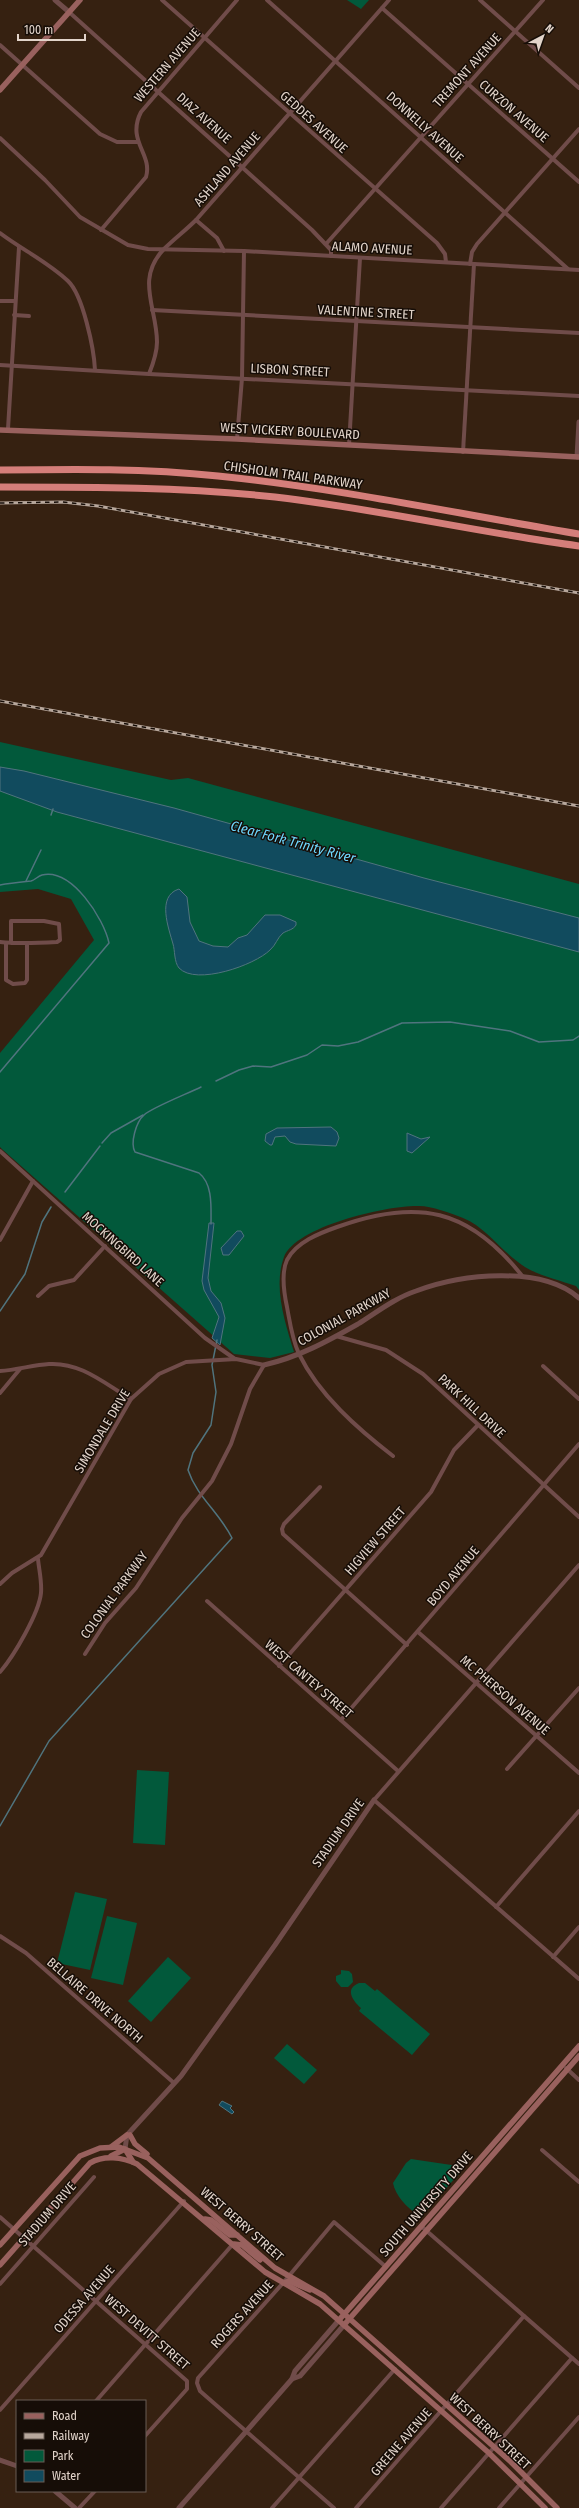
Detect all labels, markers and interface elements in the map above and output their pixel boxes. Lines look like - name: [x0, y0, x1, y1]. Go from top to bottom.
- scale bar: [18, 16, 85, 42]
- north arrow: [523, 16, 563, 56]
- text: N: [542, 22, 556, 36]
- text: 100 m: [24, 23, 53, 37]
- street label: WESTERN AVENUE: [131, 25, 203, 105]
- street label: TREMONT AVENUE: [430, 30, 504, 110]
- street label: CURZON AVENUE: [476, 77, 552, 145]
- street label: GEDDES AVENUE: [277, 88, 351, 156]
- street label: DONNELLY AVENUE: [383, 88, 467, 166]
- street label: DIAZ AVENUE: [174, 90, 234, 146]
- street label: ASHLAND AVENUE: [191, 129, 263, 209]
- street label: ALAMO AVENUE: [331, 238, 413, 258]
- street label: VALENTINE STREET: [317, 302, 415, 322]
- street label: LISBON STREET: [250, 360, 330, 380]
- street label: WEST VICKERY BOULEVARD: [220, 420, 360, 442]
- street label: CHISHOLM TRAIL PARKWAY: [223, 458, 364, 492]
- water label: Clear Fork Trinity River: [229, 817, 358, 867]
- street label: MOCKINGBIRD LANE: [79, 1209, 167, 1289]
- street label: COLONIAL PARKWAY: [295, 1285, 394, 1349]
- street label: PARK HILL DRIVE: [435, 1371, 509, 1441]
- street label: SIMONDALE DRIVE: [71, 1386, 133, 1476]
- street label: HIGVIEW STREET: [341, 1504, 409, 1578]
- street label: BOYD AVENUE: [424, 1543, 482, 1609]
- street label: COLONIAL PARKWAY: [77, 1548, 151, 1641]
- street label: WEST CANTEY STREET: [262, 1637, 356, 1721]
- street label: MC PHERSON AVENUE: [457, 1652, 553, 1738]
- street label: STADIUM DRIVE: [309, 1796, 367, 1870]
- street label: BELLAIRE DRIVE NORTH: [44, 1954, 146, 2046]
- street label: SOUTH UNIVERSITY DRIVE: [376, 2149, 476, 2259]
- street label: STADIUM DRIVE: [15, 2179, 79, 2249]
- street label: WEST BERRY STREET: [197, 2184, 287, 2264]
- street label: ODESSA AVENUE: [50, 2262, 118, 2336]
- street label: ROGERS AVENUE: [208, 2277, 276, 2351]
- street label: WEST DEVITT STREET: [102, 2291, 192, 2373]
- street label: WEST BERRY STREET: [446, 2390, 534, 2472]
- legend: [16, 2400, 146, 2492]
- street label: GREENE AVENUE: [368, 2405, 434, 2479]
- text: Road: [52, 2409, 77, 2423]
- text: Railway: [52, 2429, 90, 2443]
- text: Park: [52, 2449, 74, 2463]
- text: Water: [52, 2469, 81, 2483]

